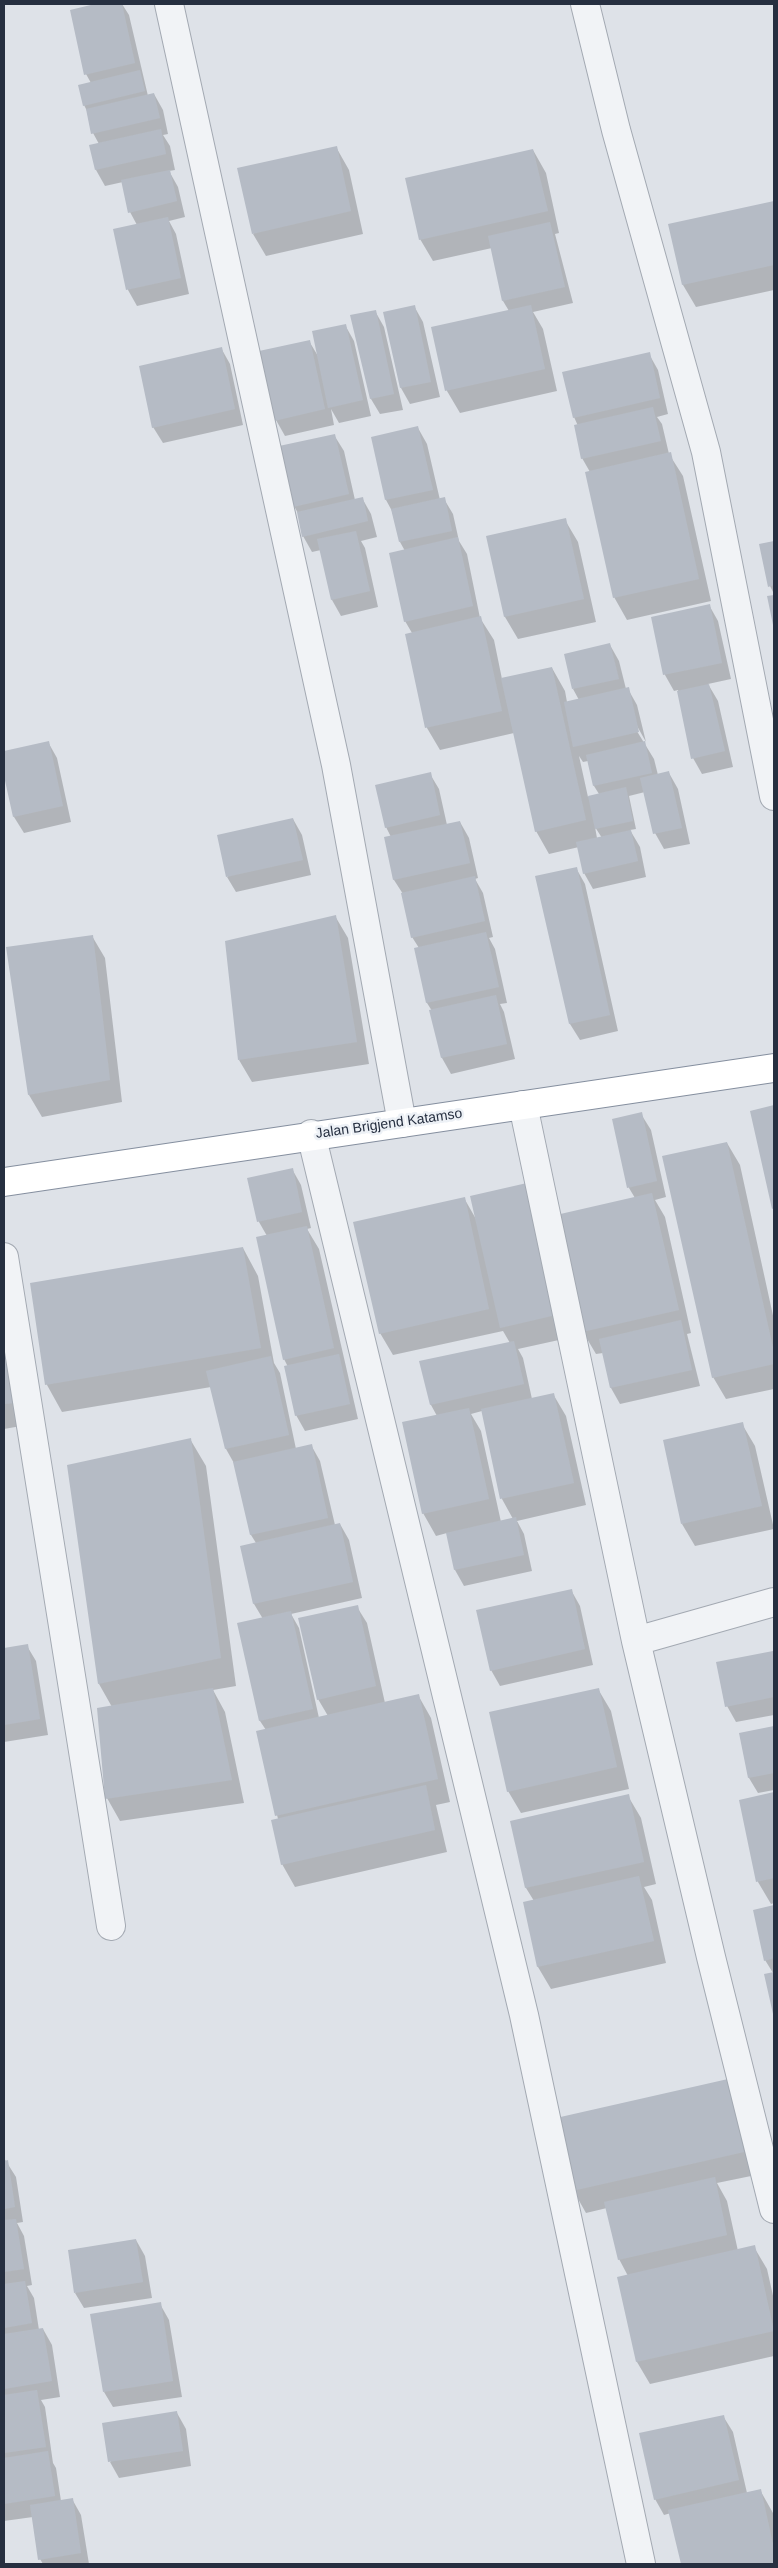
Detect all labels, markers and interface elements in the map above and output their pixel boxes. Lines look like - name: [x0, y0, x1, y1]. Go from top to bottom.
- street label: Jalan Brigjend Katamso: [315, 1105, 463, 1143]

